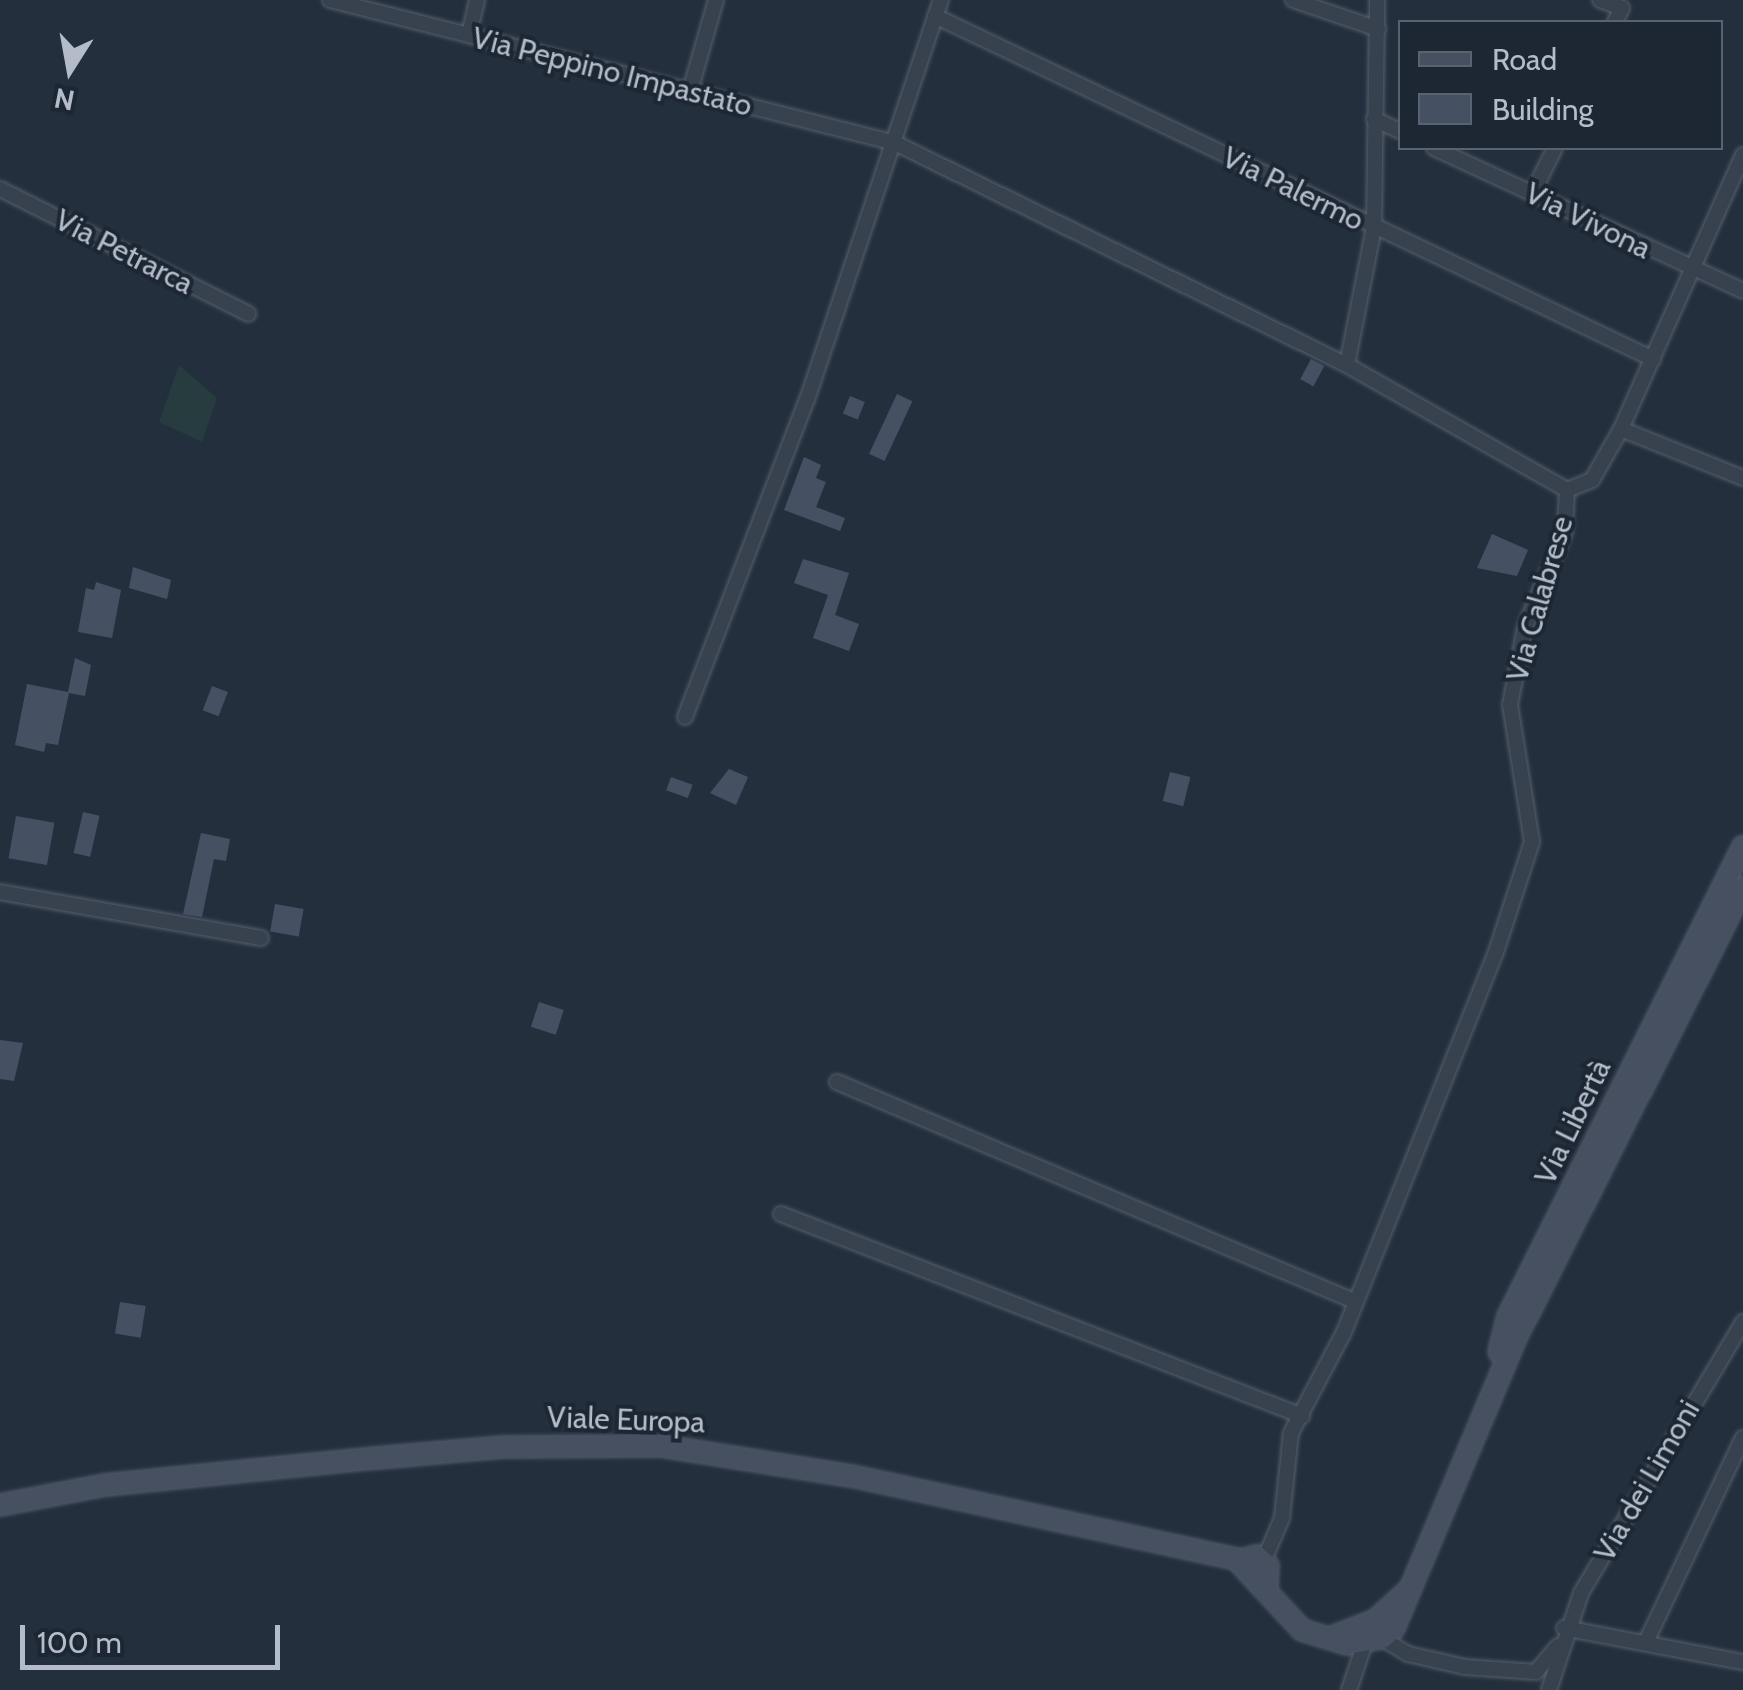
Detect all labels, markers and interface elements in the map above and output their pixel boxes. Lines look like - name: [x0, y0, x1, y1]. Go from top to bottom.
- north arrow: [20, 20, 120, 120]
- street label: Via Peppino Impastato: [468, 20, 756, 124]
- legend: [1398, 20, 1723, 150]
- text: Road: [1492, 41, 1557, 78]
- text: N: [51, 81, 77, 118]
- text: Building: [1492, 91, 1594, 128]
- street label: Via Palermo: [1216, 139, 1370, 239]
- street label: Via Vivona: [1519, 175, 1657, 267]
- street label: Via Petrarca: [49, 202, 199, 302]
- street label: Via Calabrese: [1499, 512, 1581, 686]
- street label: Via Libertà: [1527, 1054, 1619, 1190]
- street label: Via dei Limoni: [1587, 1394, 1707, 1568]
- street label: Viale Europa: [546, 1399, 706, 1441]
- scale bar: [25, 1605, 285, 1667]
- text: 100 m: [37, 1624, 122, 1661]

